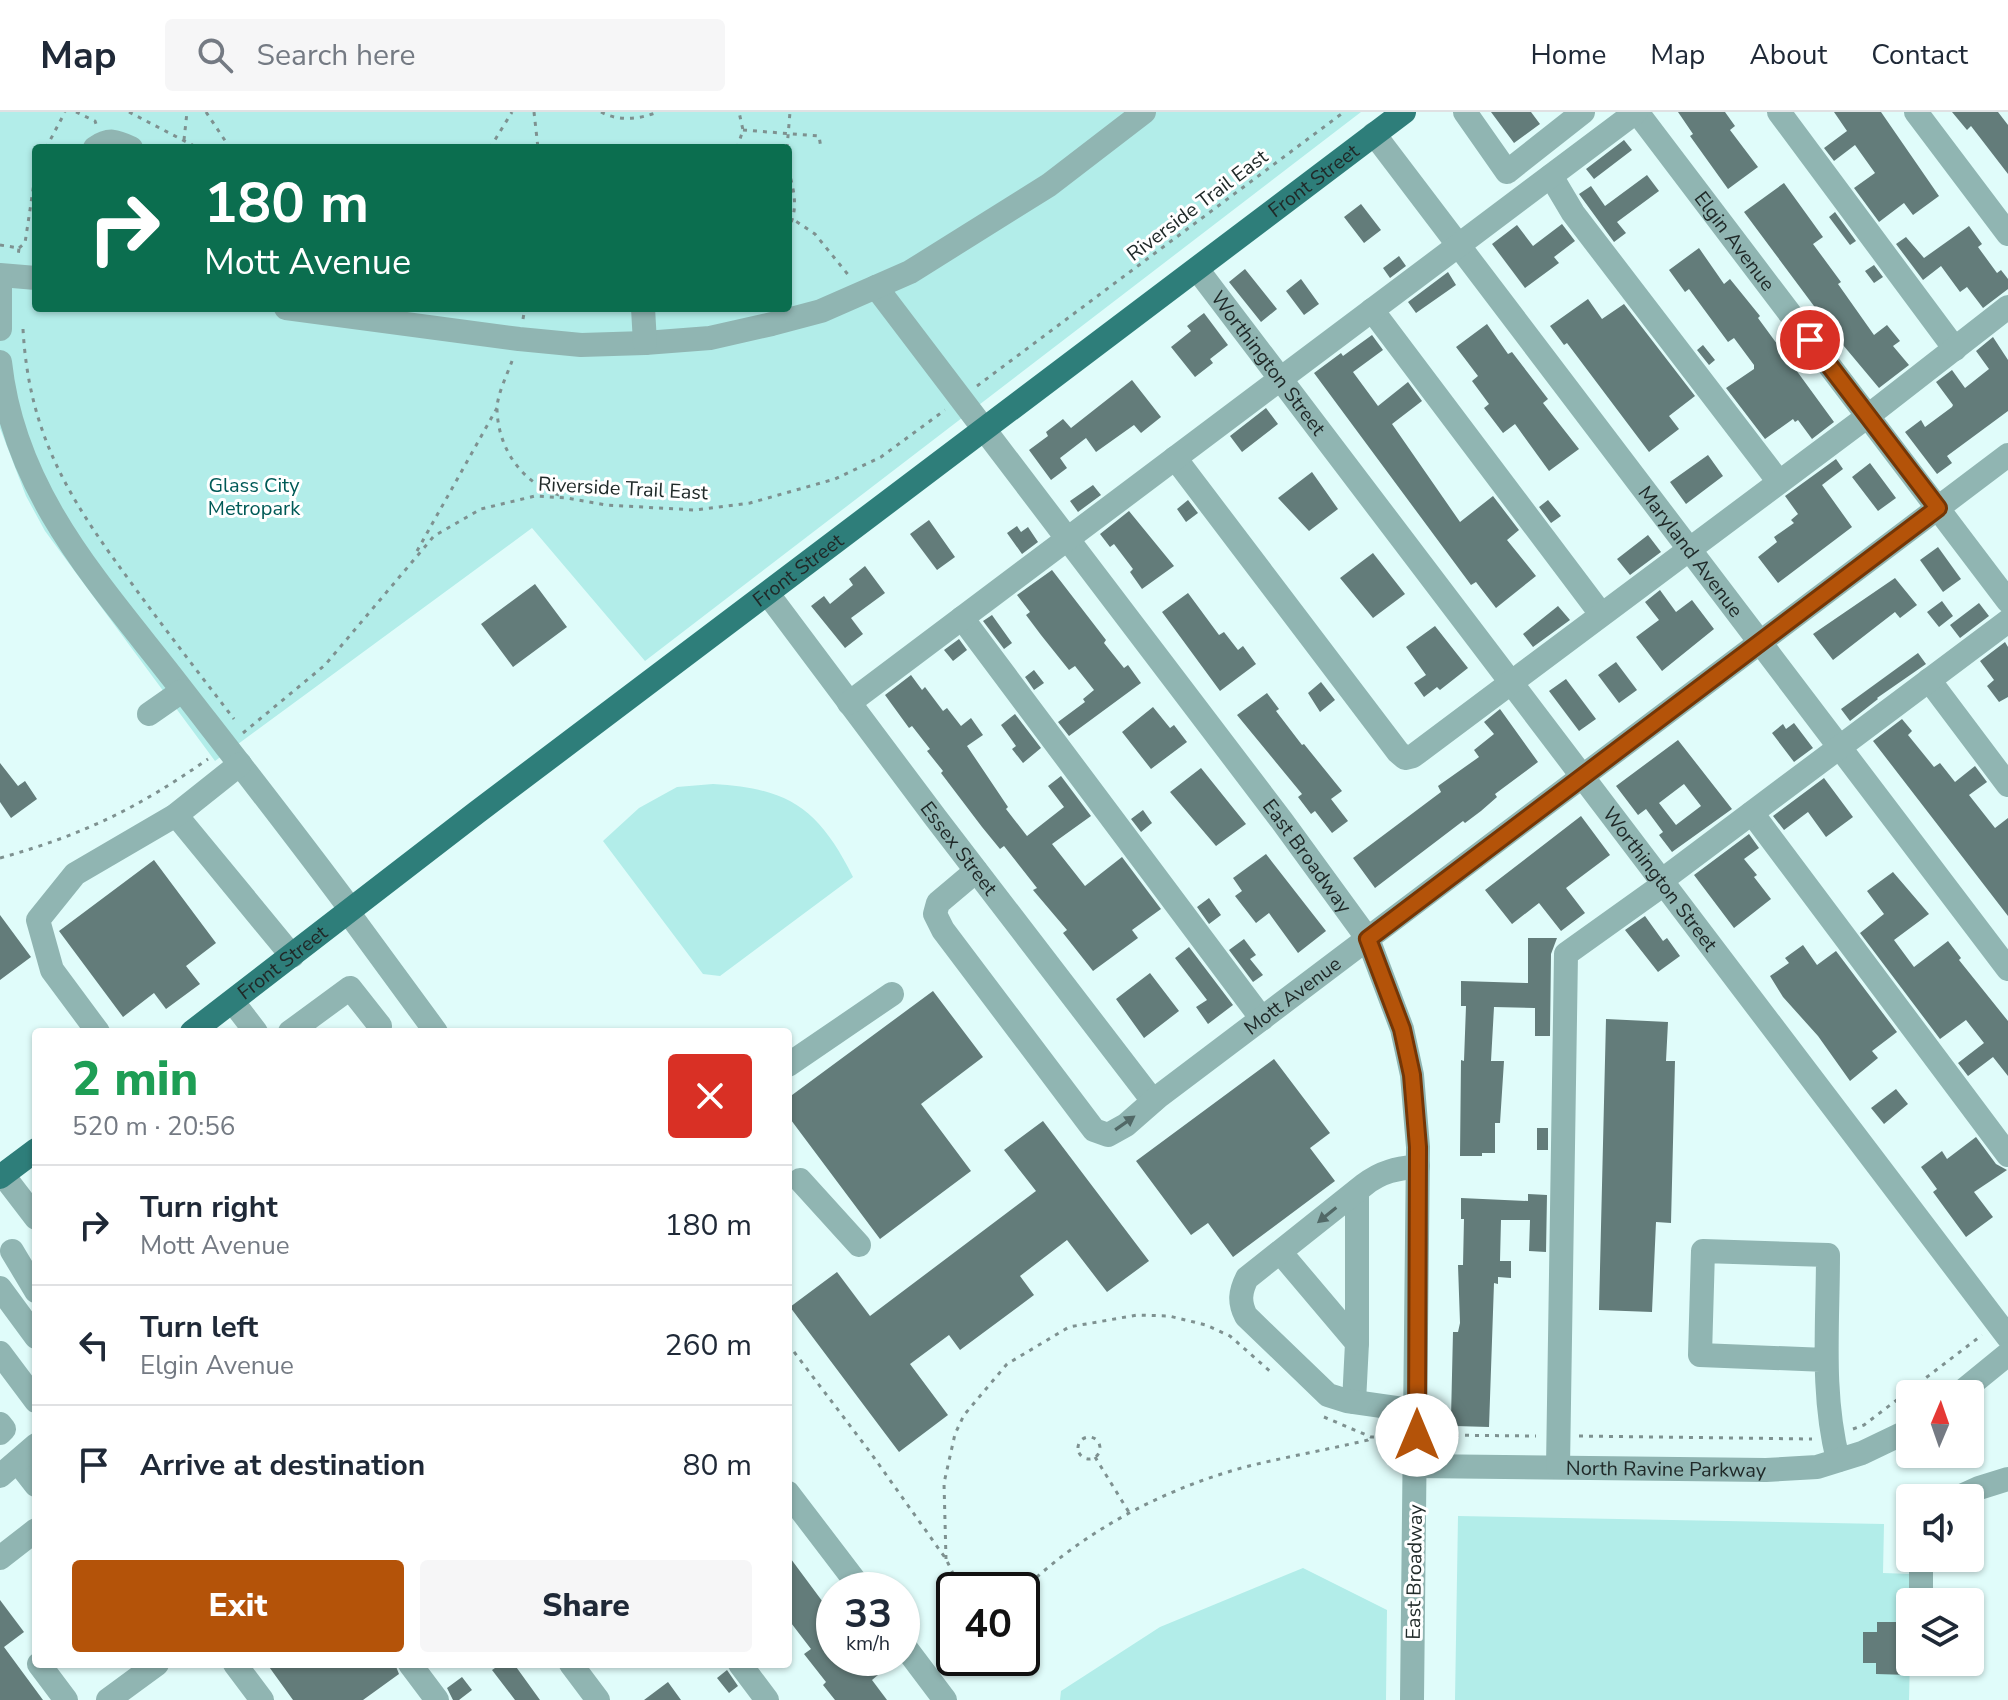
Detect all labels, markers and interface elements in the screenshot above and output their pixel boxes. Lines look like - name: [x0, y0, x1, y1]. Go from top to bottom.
- search box: [165, 19, 725, 91]
- text: Map: [40, 30, 117, 81]
- icon: search: [193, 33, 237, 77]
- text: Search here: [257, 35, 416, 76]
- text: Home: [1531, 36, 1606, 74]
- text: Map: [1650, 36, 1705, 74]
- text: About: [1749, 36, 1827, 74]
- text: Contact: [1871, 36, 1968, 74]
- street label: Front Street: [1263, 137, 1365, 224]
- street label: Riverside Trail East: [1121, 143, 1274, 267]
- text: 180 m: [204, 165, 369, 242]
- icon: right: [72, 176, 176, 280]
- street label: Elgin Avenue: [1688, 186, 1781, 297]
- text: Mott Avenue: [204, 238, 411, 287]
- street label: Worthington Street: [1204, 285, 1332, 442]
- pin: [1776, 306, 1844, 374]
- icon: arrive: [1788, 318, 1832, 362]
- street label: Riverside Trail East: [537, 471, 710, 506]
- park label: Glass City Metropark: [208, 472, 301, 522]
- street label: Maryland Avenue: [1632, 480, 1749, 623]
- street label: Front Street: [747, 527, 850, 613]
- street label: East Broadway: [1256, 794, 1358, 919]
- street label: Essex Street: [914, 796, 1004, 902]
- street label: Worthington Street: [1596, 802, 1724, 958]
- street label: Front Street: [232, 919, 334, 1006]
- street label: Mott Avenue: [1239, 950, 1347, 1041]
- text: 2 min: [72, 1046, 198, 1112]
- button: close: [668, 1054, 752, 1138]
- text: 520 m · 20:56: [72, 1109, 235, 1144]
- one-way arrow: [1115, 1116, 1136, 1131]
- text: Turn right: [140, 1187, 278, 1228]
- icon: right: [72, 1203, 116, 1247]
- text: 180 m: [665, 1205, 752, 1246]
- one-way arrow: [1317, 1206, 1337, 1222]
- text: Mott Avenue: [140, 1228, 290, 1263]
- text: Turn left: [140, 1307, 258, 1348]
- icon: left: [72, 1323, 116, 1367]
- text: 260 m: [665, 1325, 752, 1366]
- text: Elgin Avenue: [140, 1348, 294, 1383]
- north arrow: [1896, 1380, 1984, 1468]
- map controls: [1896, 1380, 1984, 1676]
- position arrow: [1375, 1393, 1459, 1477]
- icon: arrive: [72, 1443, 116, 1487]
- text: Arrive at destination: [140, 1445, 425, 1486]
- text: 80 m: [683, 1445, 752, 1486]
- street label: North Ravine Parkway: [1566, 1455, 1767, 1484]
- button: sound: [1896, 1484, 1984, 1572]
- street label: East Broadway: [1400, 1504, 1429, 1640]
- button: Exit: [72, 1560, 404, 1652]
- button: Share: [420, 1560, 752, 1652]
- speed limit sign: 40: [936, 1572, 1040, 1676]
- text: 33: [844, 1587, 892, 1641]
- button: layers: [1896, 1588, 1984, 1676]
- text: km/h: [846, 1630, 890, 1657]

